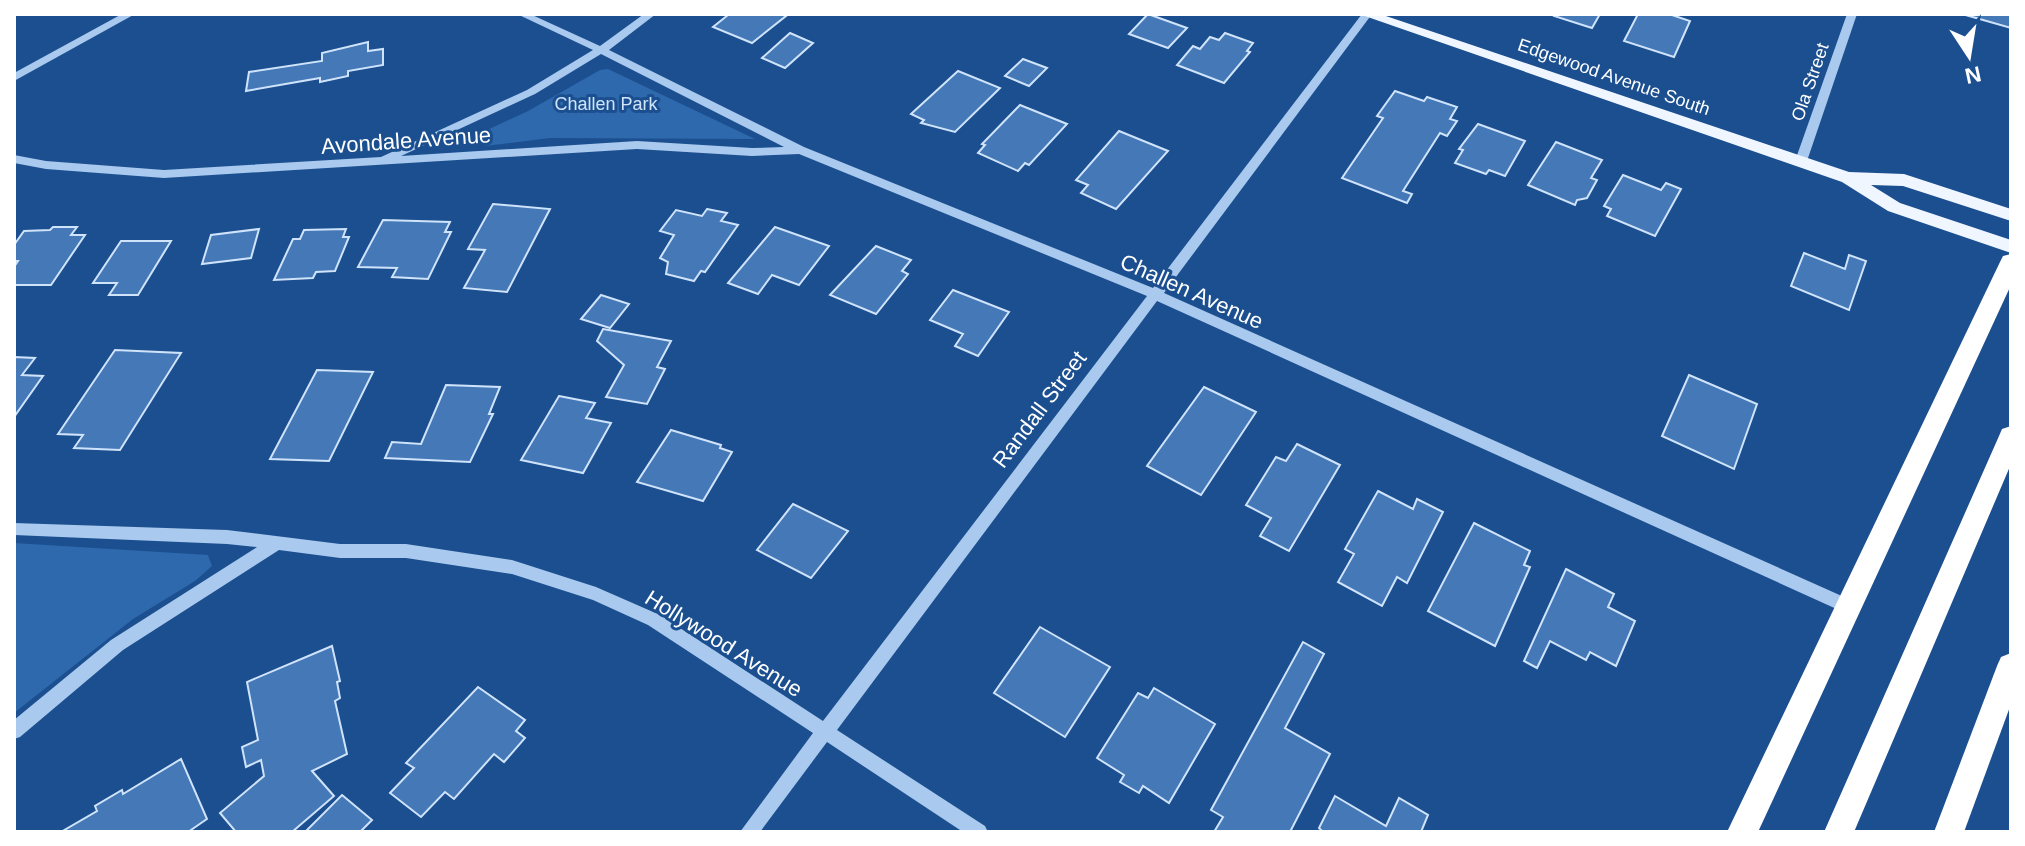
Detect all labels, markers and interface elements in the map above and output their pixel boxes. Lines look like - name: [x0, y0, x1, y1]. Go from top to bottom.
- north arrow: [1929, 16, 2009, 96]
- street label: Edgewood Avenue South: [1515, 35, 1713, 119]
- street label: Ola Street: [1787, 40, 1833, 124]
- text: N: [1963, 61, 1983, 89]
- park label: Challen Park: [554, 94, 659, 114]
- street label: Avondale Avenue: [320, 122, 492, 159]
- street label: Challen Avenue: [1116, 249, 1267, 334]
- street label: Randall Street: [987, 346, 1091, 472]
- street label: Hollywood Avenue: [641, 585, 807, 702]

